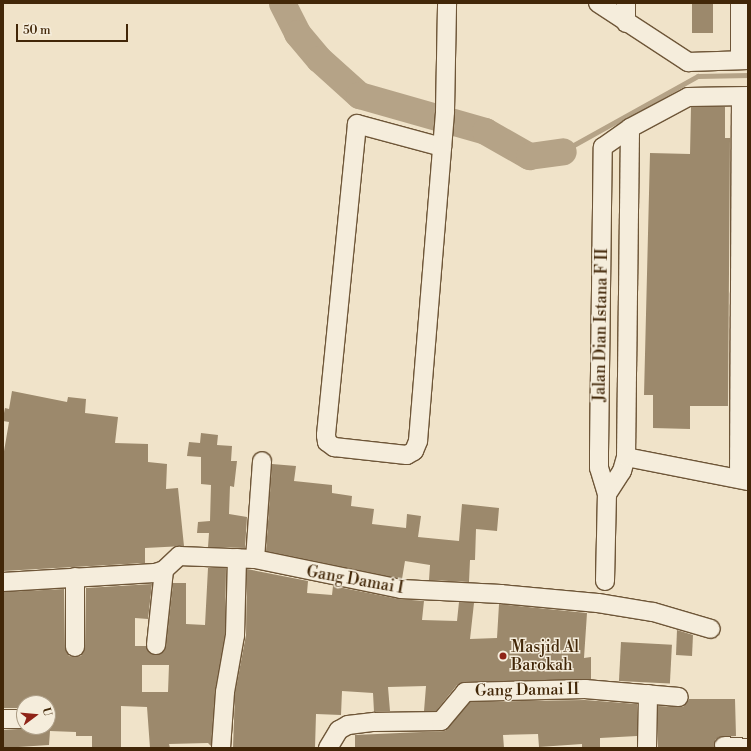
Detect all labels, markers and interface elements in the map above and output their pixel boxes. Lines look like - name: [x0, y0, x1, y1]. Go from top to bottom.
- scale bar: [18, 16, 130, 42]
- text: 50 m: [23, 23, 51, 38]
- street label: Jalan Dian Istana F II: [590, 248, 612, 402]
- street label: Gang Damai I: [305, 562, 405, 598]
- place label: Masjid Al Barokah: [511, 637, 579, 675]
- marker: Masjid Al Barokah: [498, 651, 508, 661]
- street label: Gang Damai II: [475, 679, 579, 701]
- north arrow: [16, 695, 56, 735]
- text: U: [39, 706, 54, 718]

